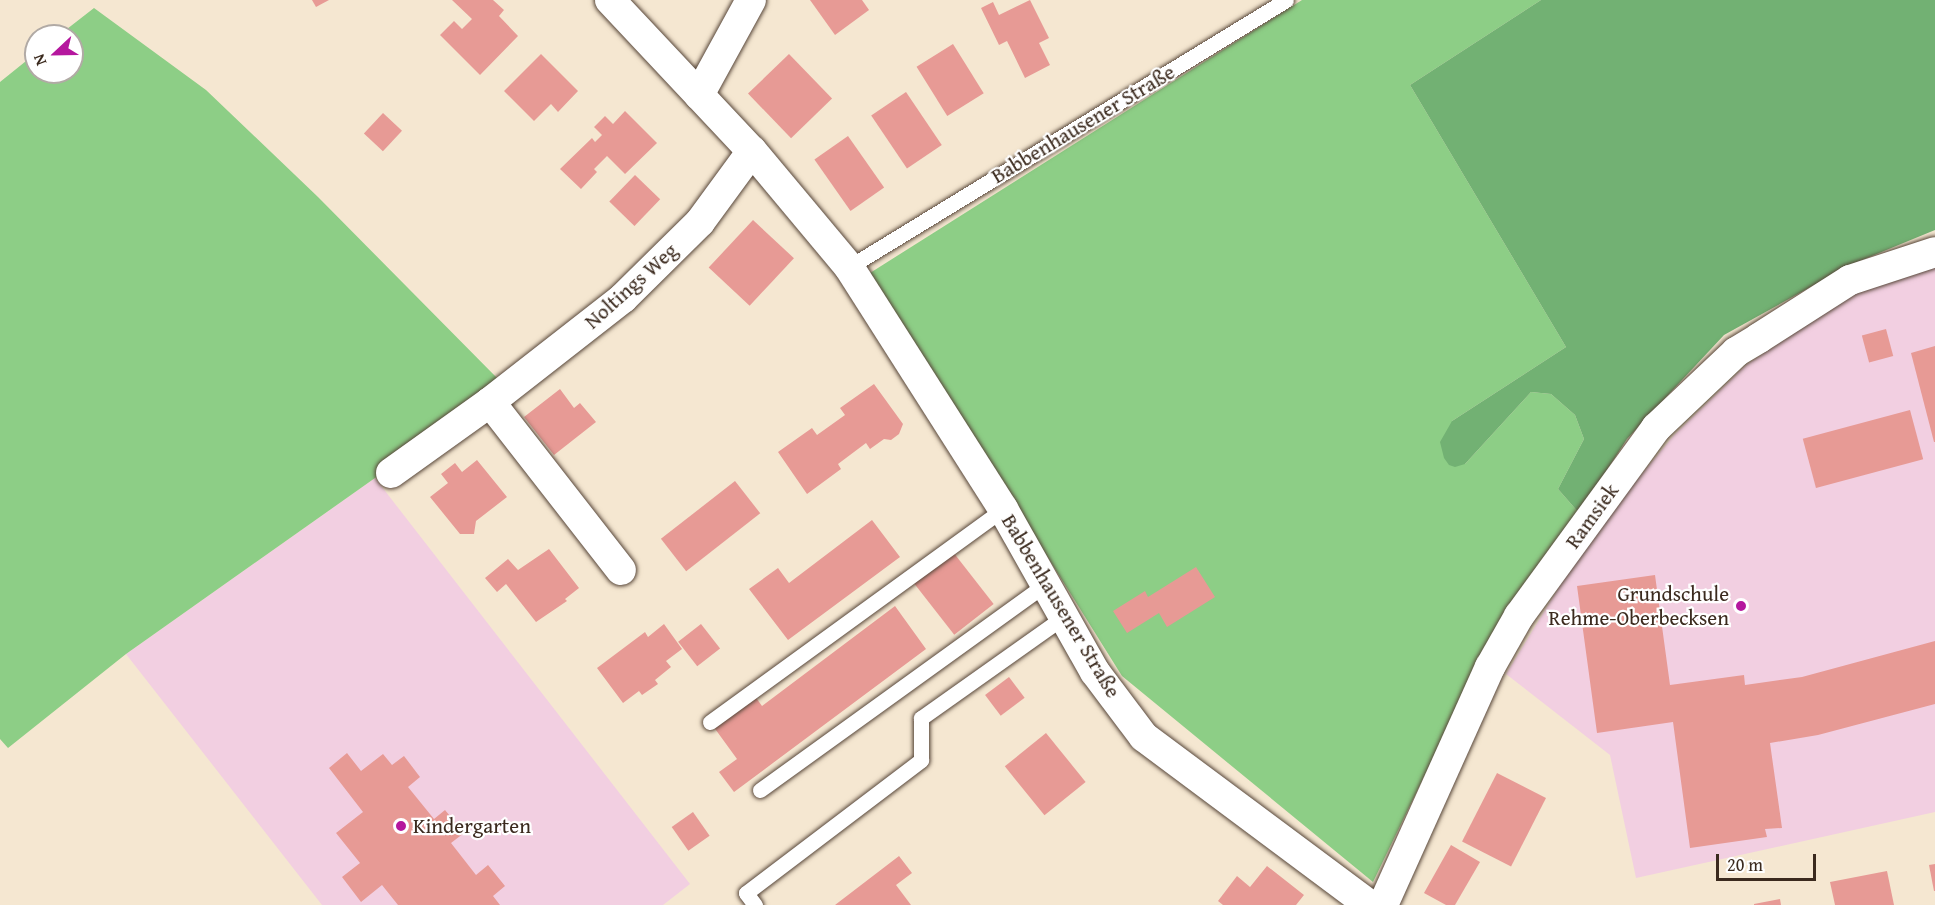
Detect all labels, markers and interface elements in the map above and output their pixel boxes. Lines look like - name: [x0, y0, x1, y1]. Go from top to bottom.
- north arrow: [24, 24, 84, 84]
- text: N: [26, 51, 52, 69]
- street label: Babbenhausener Straße: [987, 59, 1179, 189]
- street label: Noltings Weg: [579, 238, 683, 334]
- street label: Ramsiek: [1560, 479, 1624, 553]
- street label: Babbenhausener Straße: [996, 510, 1126, 702]
- place label: Grundschule Rehme-Oberbecksen: [1549, 581, 1729, 631]
- marker: Grundschule Rehme-Oberbecksen: [1734, 599, 1748, 613]
- place label: Kindergarten: [413, 813, 531, 839]
- marker: Kindergarten: [394, 819, 408, 833]
- scale bar: [1719, 842, 1820, 880]
- text: 20 m: [1727, 851, 1763, 878]

